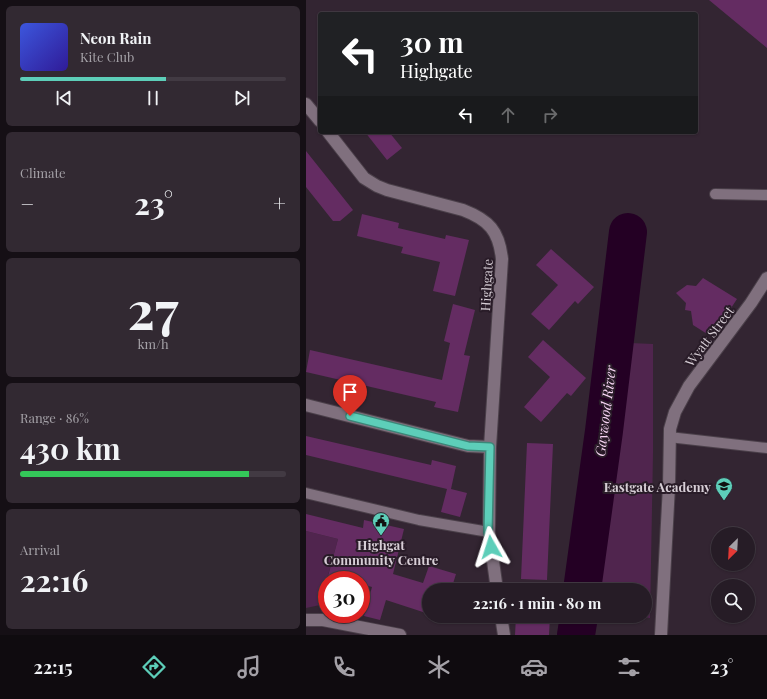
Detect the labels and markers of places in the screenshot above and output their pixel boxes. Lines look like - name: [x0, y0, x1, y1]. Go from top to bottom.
- pin: [333, 375, 367, 416]
- school or university icon: Eastgate Academy: [714, 476, 734, 501]
- place label: Eastgate Academy: [604, 478, 711, 495]
- public building icon: Highgat Community Centre: [371, 511, 391, 536]
- place label: Highgat Community Centre: [324, 536, 439, 568]

